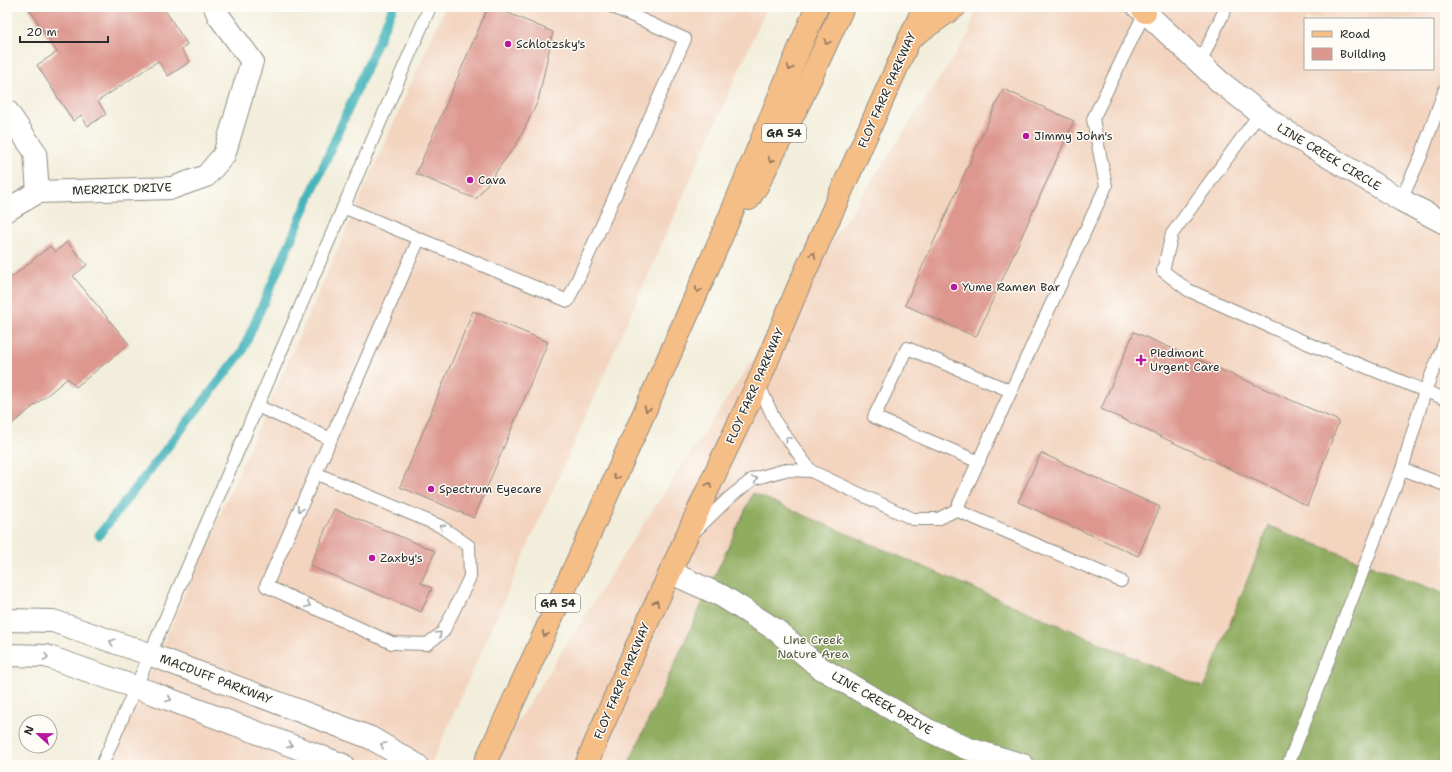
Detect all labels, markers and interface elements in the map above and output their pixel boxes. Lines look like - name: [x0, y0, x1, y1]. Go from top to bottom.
- scale bar: [20, 18, 108, 44]
- legend: [1304, 18, 1434, 70]
- text: 20 m: [26, 24, 57, 40]
- text: Road: [1340, 26, 1371, 42]
- street label: FLOY FARR PARKWAY: [854, 29, 920, 151]
- place label: Schlotzsky's: [516, 36, 586, 52]
- one-way arrow: [824, 38, 832, 46]
- marker: Schlotzsky's: [503, 39, 513, 49]
- text: Building: [1340, 46, 1386, 62]
- one-way arrow: [787, 64, 795, 72]
- street label: LINE CREEK CIRCLE: [1274, 120, 1384, 194]
- road number: GA 54: [762, 124, 806, 142]
- place label: Jimmy John's: [1034, 128, 1113, 144]
- marker: Jimmy John's: [1021, 131, 1031, 141]
- one-way arrow: [768, 155, 775, 163]
- place label: Cava: [478, 172, 506, 188]
- marker: Cava: [465, 175, 475, 185]
- street label: MERRICK DRIVE: [72, 179, 172, 199]
- one-way arrow: [808, 251, 816, 259]
- place label: Yume Ramen Bar: [962, 279, 1060, 295]
- marker: Yume Ramen Bar: [949, 282, 959, 292]
- one-way arrow: [695, 286, 703, 293]
- street label: FLOY FARR PARKWAY: [722, 325, 788, 447]
- place label: Piedmont Urgent Care: [1150, 345, 1220, 375]
- marker: Piedmont Urgent Care: [1135, 354, 1147, 366]
- one-way arrow: [643, 405, 651, 412]
- one-way arrow: [786, 437, 793, 444]
- one-way arrow: [613, 473, 621, 481]
- one-way arrow: [751, 476, 758, 484]
- place label: Spectrum Eyecare: [439, 481, 542, 497]
- one-way arrow: [705, 481, 713, 488]
- marker: Spectrum Eyecare: [426, 484, 436, 494]
- one-way arrow: [297, 505, 305, 512]
- one-way arrow: [439, 525, 446, 532]
- place label: Zaxby's: [380, 550, 423, 566]
- marker: Zaxby's: [367, 553, 377, 563]
- road number: GA 54: [536, 594, 580, 612]
- one-way arrow: [303, 600, 311, 608]
- one-way arrow: [651, 600, 659, 608]
- street label: FLOY FARR PARKWAY: [590, 619, 654, 742]
- one-way arrow: [541, 630, 549, 637]
- one-way arrow: [434, 632, 442, 639]
- park label: Line Creek Nature Area: [777, 632, 849, 662]
- one-way arrow: [109, 638, 116, 646]
- street label: MACDUFF PARKWAY: [158, 650, 275, 708]
- one-way arrow: [43, 653, 49, 661]
- street label: LINE CREEK DRIVE: [829, 668, 935, 738]
- one-way arrow: [165, 694, 172, 702]
- north arrow: [18, 714, 58, 754]
- text: N: [21, 723, 38, 737]
- one-way arrow: [287, 741, 294, 749]
- one-way arrow: [380, 743, 387, 750]

